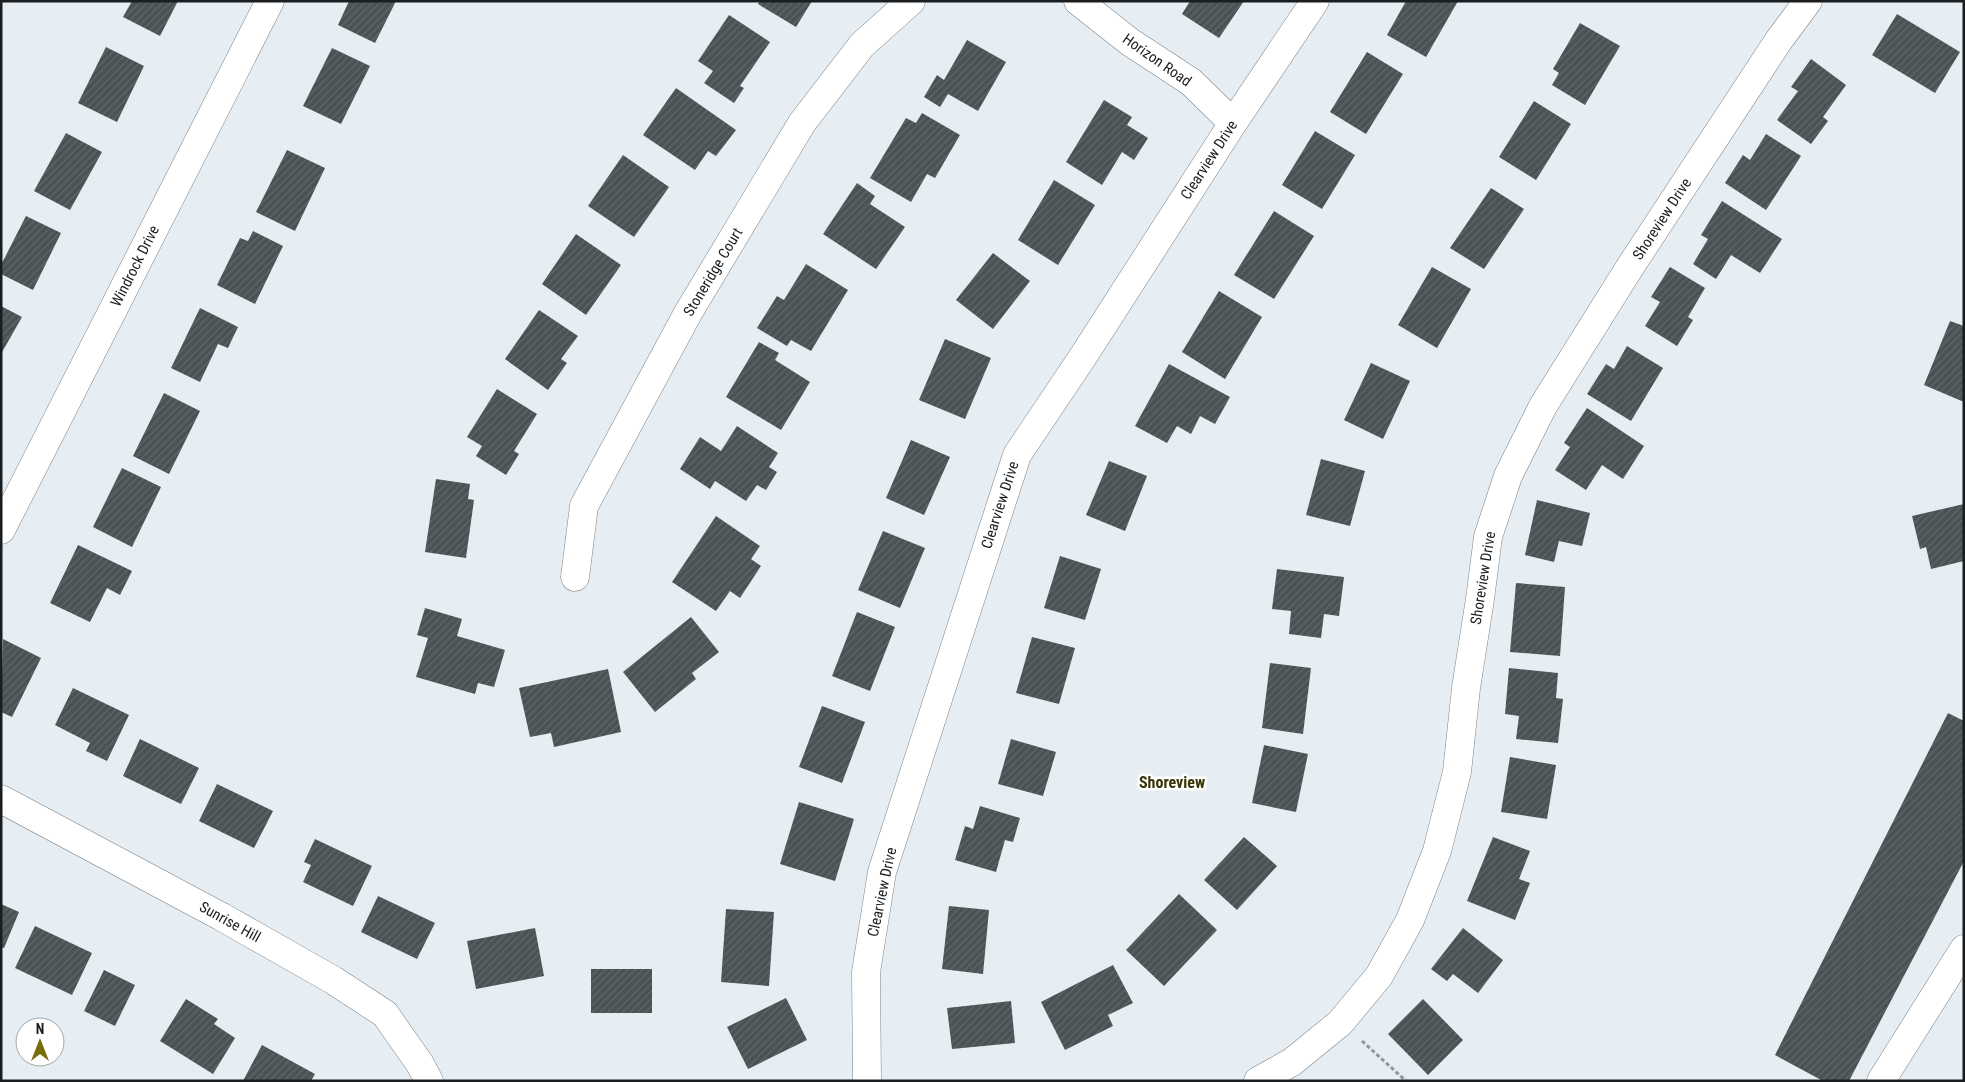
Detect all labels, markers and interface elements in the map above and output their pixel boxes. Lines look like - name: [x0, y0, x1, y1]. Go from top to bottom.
- street label: Horizon Road: [1119, 30, 1195, 90]
- street label: Clearview Drive: [1177, 117, 1241, 203]
- street label: Shoreview Drive: [1629, 175, 1695, 263]
- street label: Windrock Drive: [107, 222, 163, 310]
- street label: Stoneridge Court: [680, 225, 746, 319]
- street label: Clearview Drive: [977, 459, 1023, 551]
- street label: Shoreview Drive: [1467, 530, 1499, 626]
- district label: Shoreview: [1139, 773, 1205, 792]
- street label: Clearview Drive: [864, 846, 900, 938]
- street label: Sunrise Hill: [196, 898, 264, 946]
- north arrow: [15, 1017, 65, 1067]
- text: N: [36, 1021, 44, 1037]

